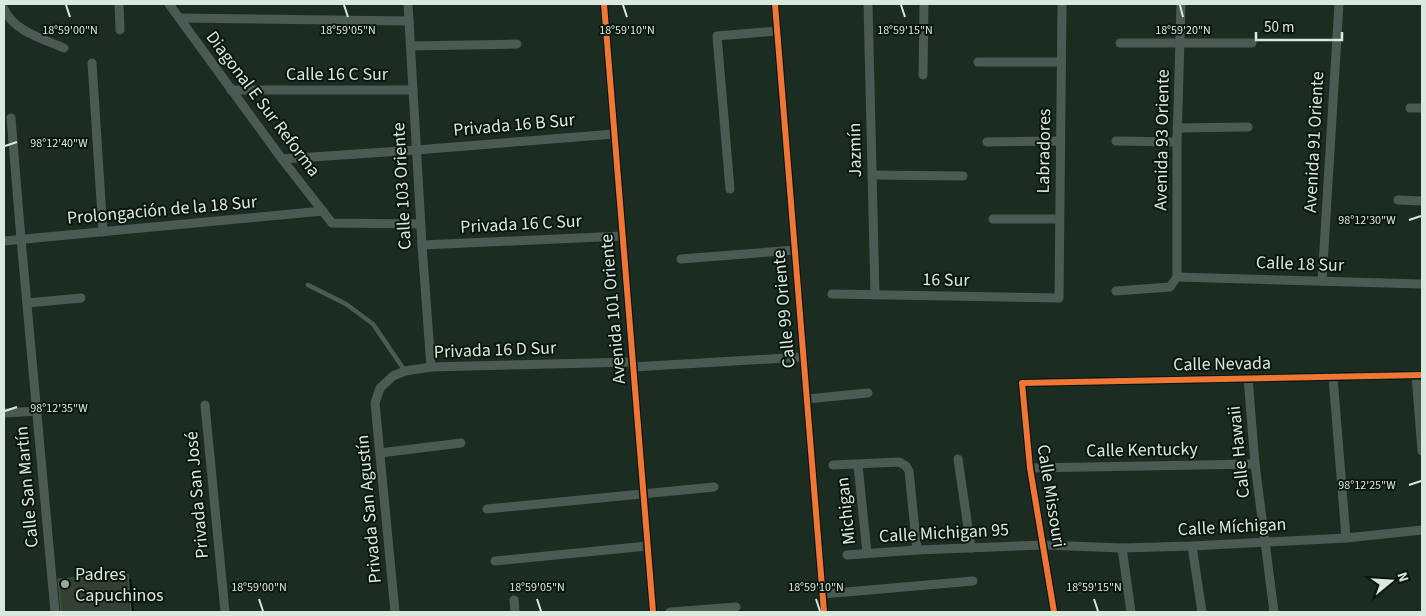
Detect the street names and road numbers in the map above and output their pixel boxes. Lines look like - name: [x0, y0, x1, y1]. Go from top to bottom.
- street label: Diagonal E Sur Reforma: [200, 26, 326, 182]
- street label: Calle 16 C Sur: [286, 62, 389, 87]
- street label: Avenida 93 Oriente: [1148, 69, 1176, 211]
- street label: Avenida 91 Oriente: [1298, 71, 1330, 213]
- street label: Privada 16 B Sur: [452, 107, 577, 143]
- street label: Labradores: [1031, 108, 1057, 194]
- street label: Calle 103 Oriente: [386, 122, 418, 250]
- street label: Jazmín: [842, 123, 868, 177]
- street label: Prolongación de la 18 Sur: [66, 189, 259, 231]
- street label: Privada 16 C Sur: [460, 208, 583, 240]
- street label: Avenida 101 Oriente: [594, 233, 632, 385]
- street label: Calle 99 Oriente: [766, 249, 802, 369]
- street label: Calle 18 Sur: [1255, 250, 1345, 278]
- street label: 16 Sur: [922, 267, 971, 293]
- street label: Privada 16 D Sur: [433, 335, 557, 365]
- street label: Calle Nevada: [1173, 351, 1271, 377]
- street label: Calle Hawaii: [1222, 405, 1256, 499]
- street label: Calle San Martín: [9, 425, 45, 549]
- street label: Privada San José: [179, 430, 215, 560]
- street label: Privada San Agustín: [350, 434, 388, 584]
- street label: Calle Kentucky: [1086, 437, 1199, 463]
- street label: Calle Missouri: [1031, 443, 1071, 549]
- street label: Michigan: [830, 476, 862, 546]
- street label: Calle Míchigan: [1177, 512, 1287, 542]
- street label: Calle Michigan 95: [878, 517, 1010, 549]

